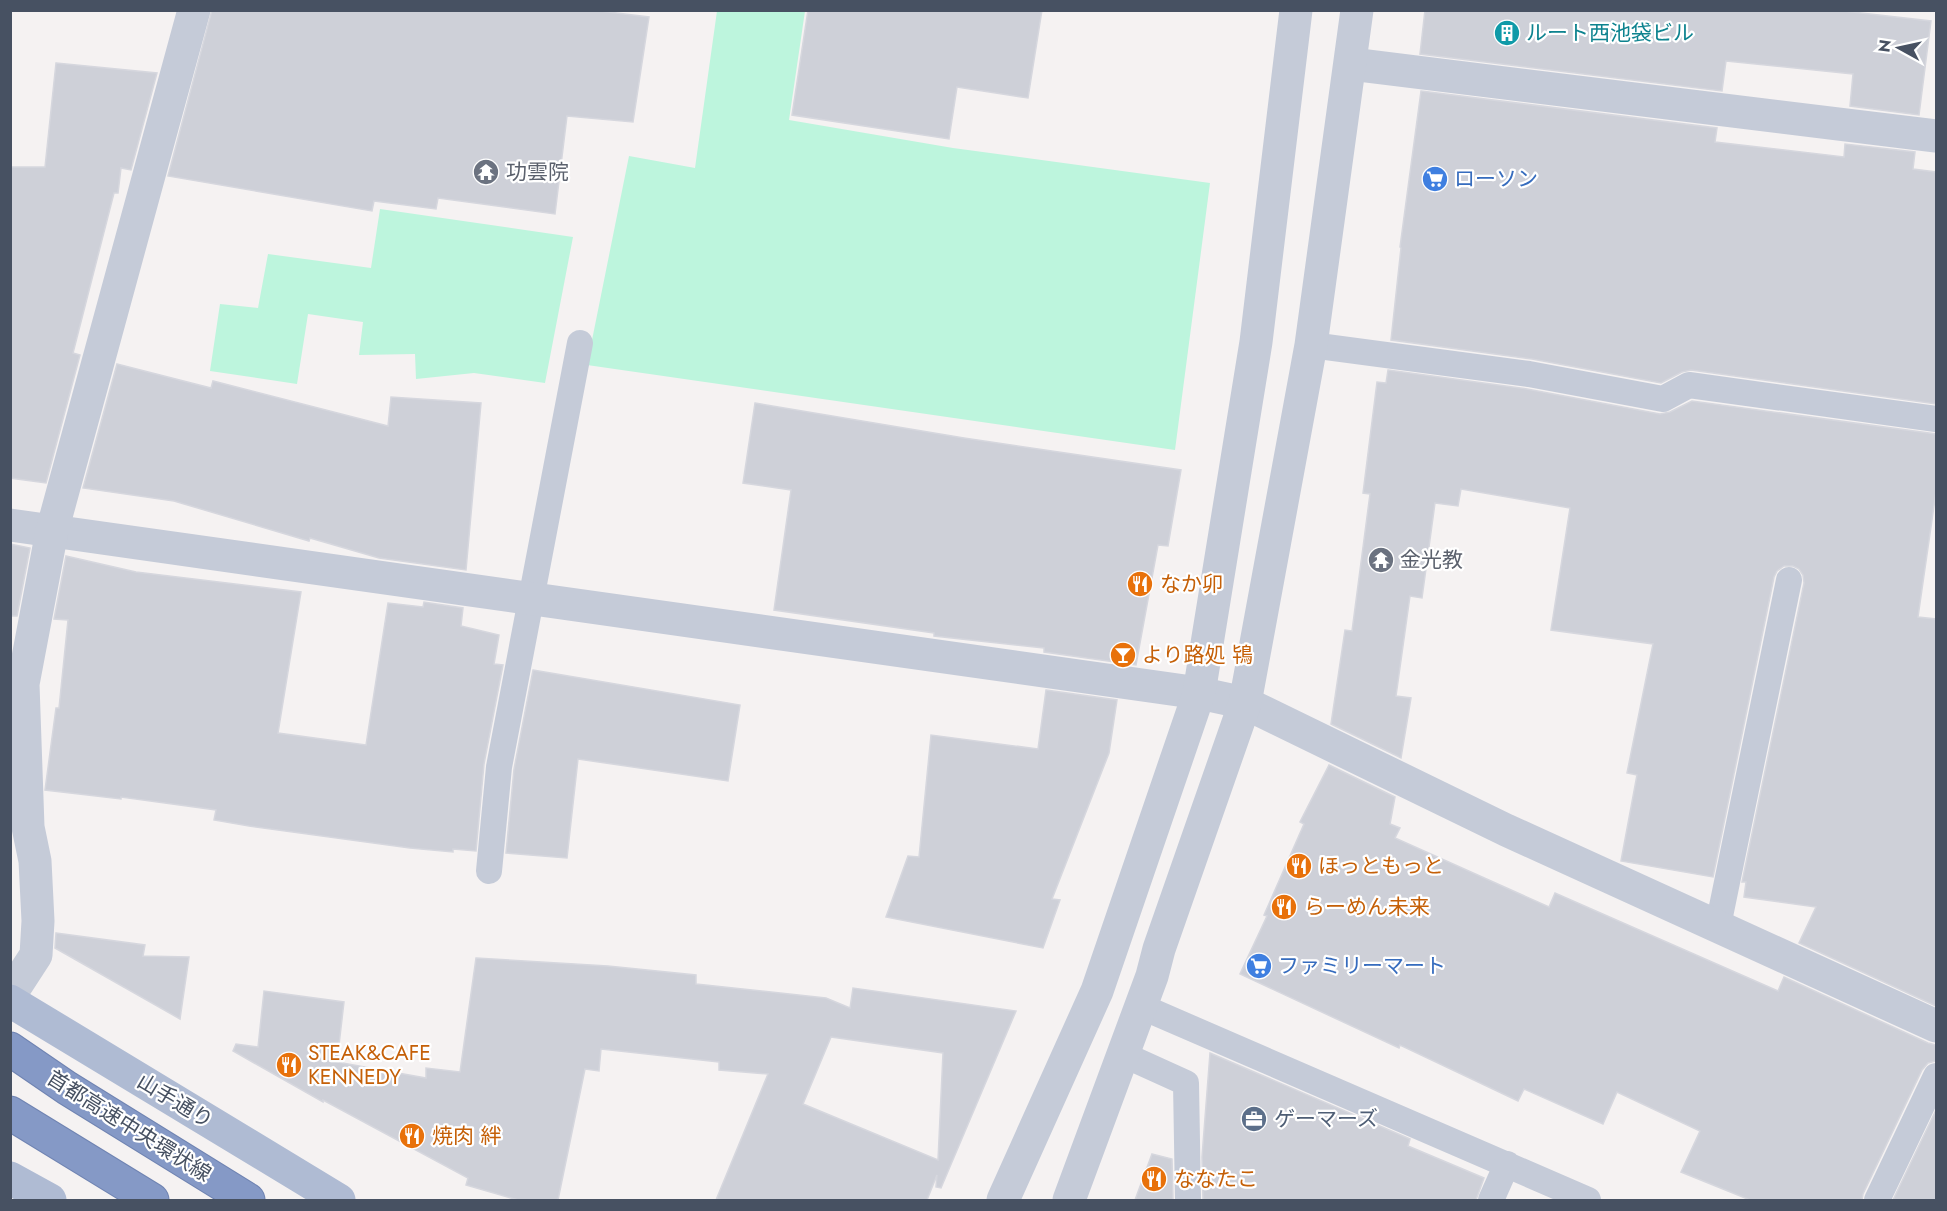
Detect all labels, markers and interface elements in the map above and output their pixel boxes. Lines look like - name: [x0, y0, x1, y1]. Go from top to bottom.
- building icon: ルート西池袋ビル: [1492, 18, 1522, 48]
- place label: ルート西池袋ビル: [1526, 18, 1694, 48]
- north arrow: [1869, 18, 1929, 78]
- text: N: [1872, 38, 1897, 54]
- temple icon: 功雲院: [471, 157, 501, 187]
- place label: 功雲院: [506, 157, 569, 187]
- supermarket icon: ローソン: [1420, 164, 1450, 194]
- place label: ローソン: [1454, 164, 1538, 194]
- temple icon: 金光教: [1366, 545, 1396, 575]
- place label: 金光教: [1400, 545, 1463, 575]
- restaurant icon: なか卯: [1125, 569, 1155, 599]
- place label: なか卯: [1160, 569, 1223, 599]
- bar icon: より路処 鴇: [1108, 640, 1138, 670]
- place label: より路処 鴇: [1142, 640, 1253, 670]
- restaurant icon: ほっともっと: [1284, 851, 1314, 881]
- place label: ほっともっと: [1318, 851, 1444, 881]
- restaurant icon: らーめん未来: [1269, 892, 1299, 922]
- place label: らーめん未来: [1304, 892, 1430, 922]
- supermarket icon: ファミリーマート: [1244, 951, 1274, 981]
- place label: ファミリーマート: [1278, 951, 1446, 981]
- place label: STEAK&CAFE KENNEDY: [308, 1038, 431, 1092]
- restaurant icon: STEAK&CAFE KENNEDY: [274, 1050, 304, 1080]
- street label: 首都高速中央環状線: [41, 1063, 217, 1189]
- street label: 山手通り: [131, 1067, 219, 1135]
- office icon: ゲーマーズ: [1239, 1104, 1269, 1134]
- place label: ゲーマーズ: [1274, 1104, 1378, 1134]
- restaurant icon: 焼肉 絆: [397, 1121, 427, 1151]
- place label: 焼肉 絆: [432, 1121, 501, 1151]
- restaurant icon: ななたこ: [1139, 1164, 1169, 1194]
- place label: ななたこ: [1174, 1164, 1258, 1194]

